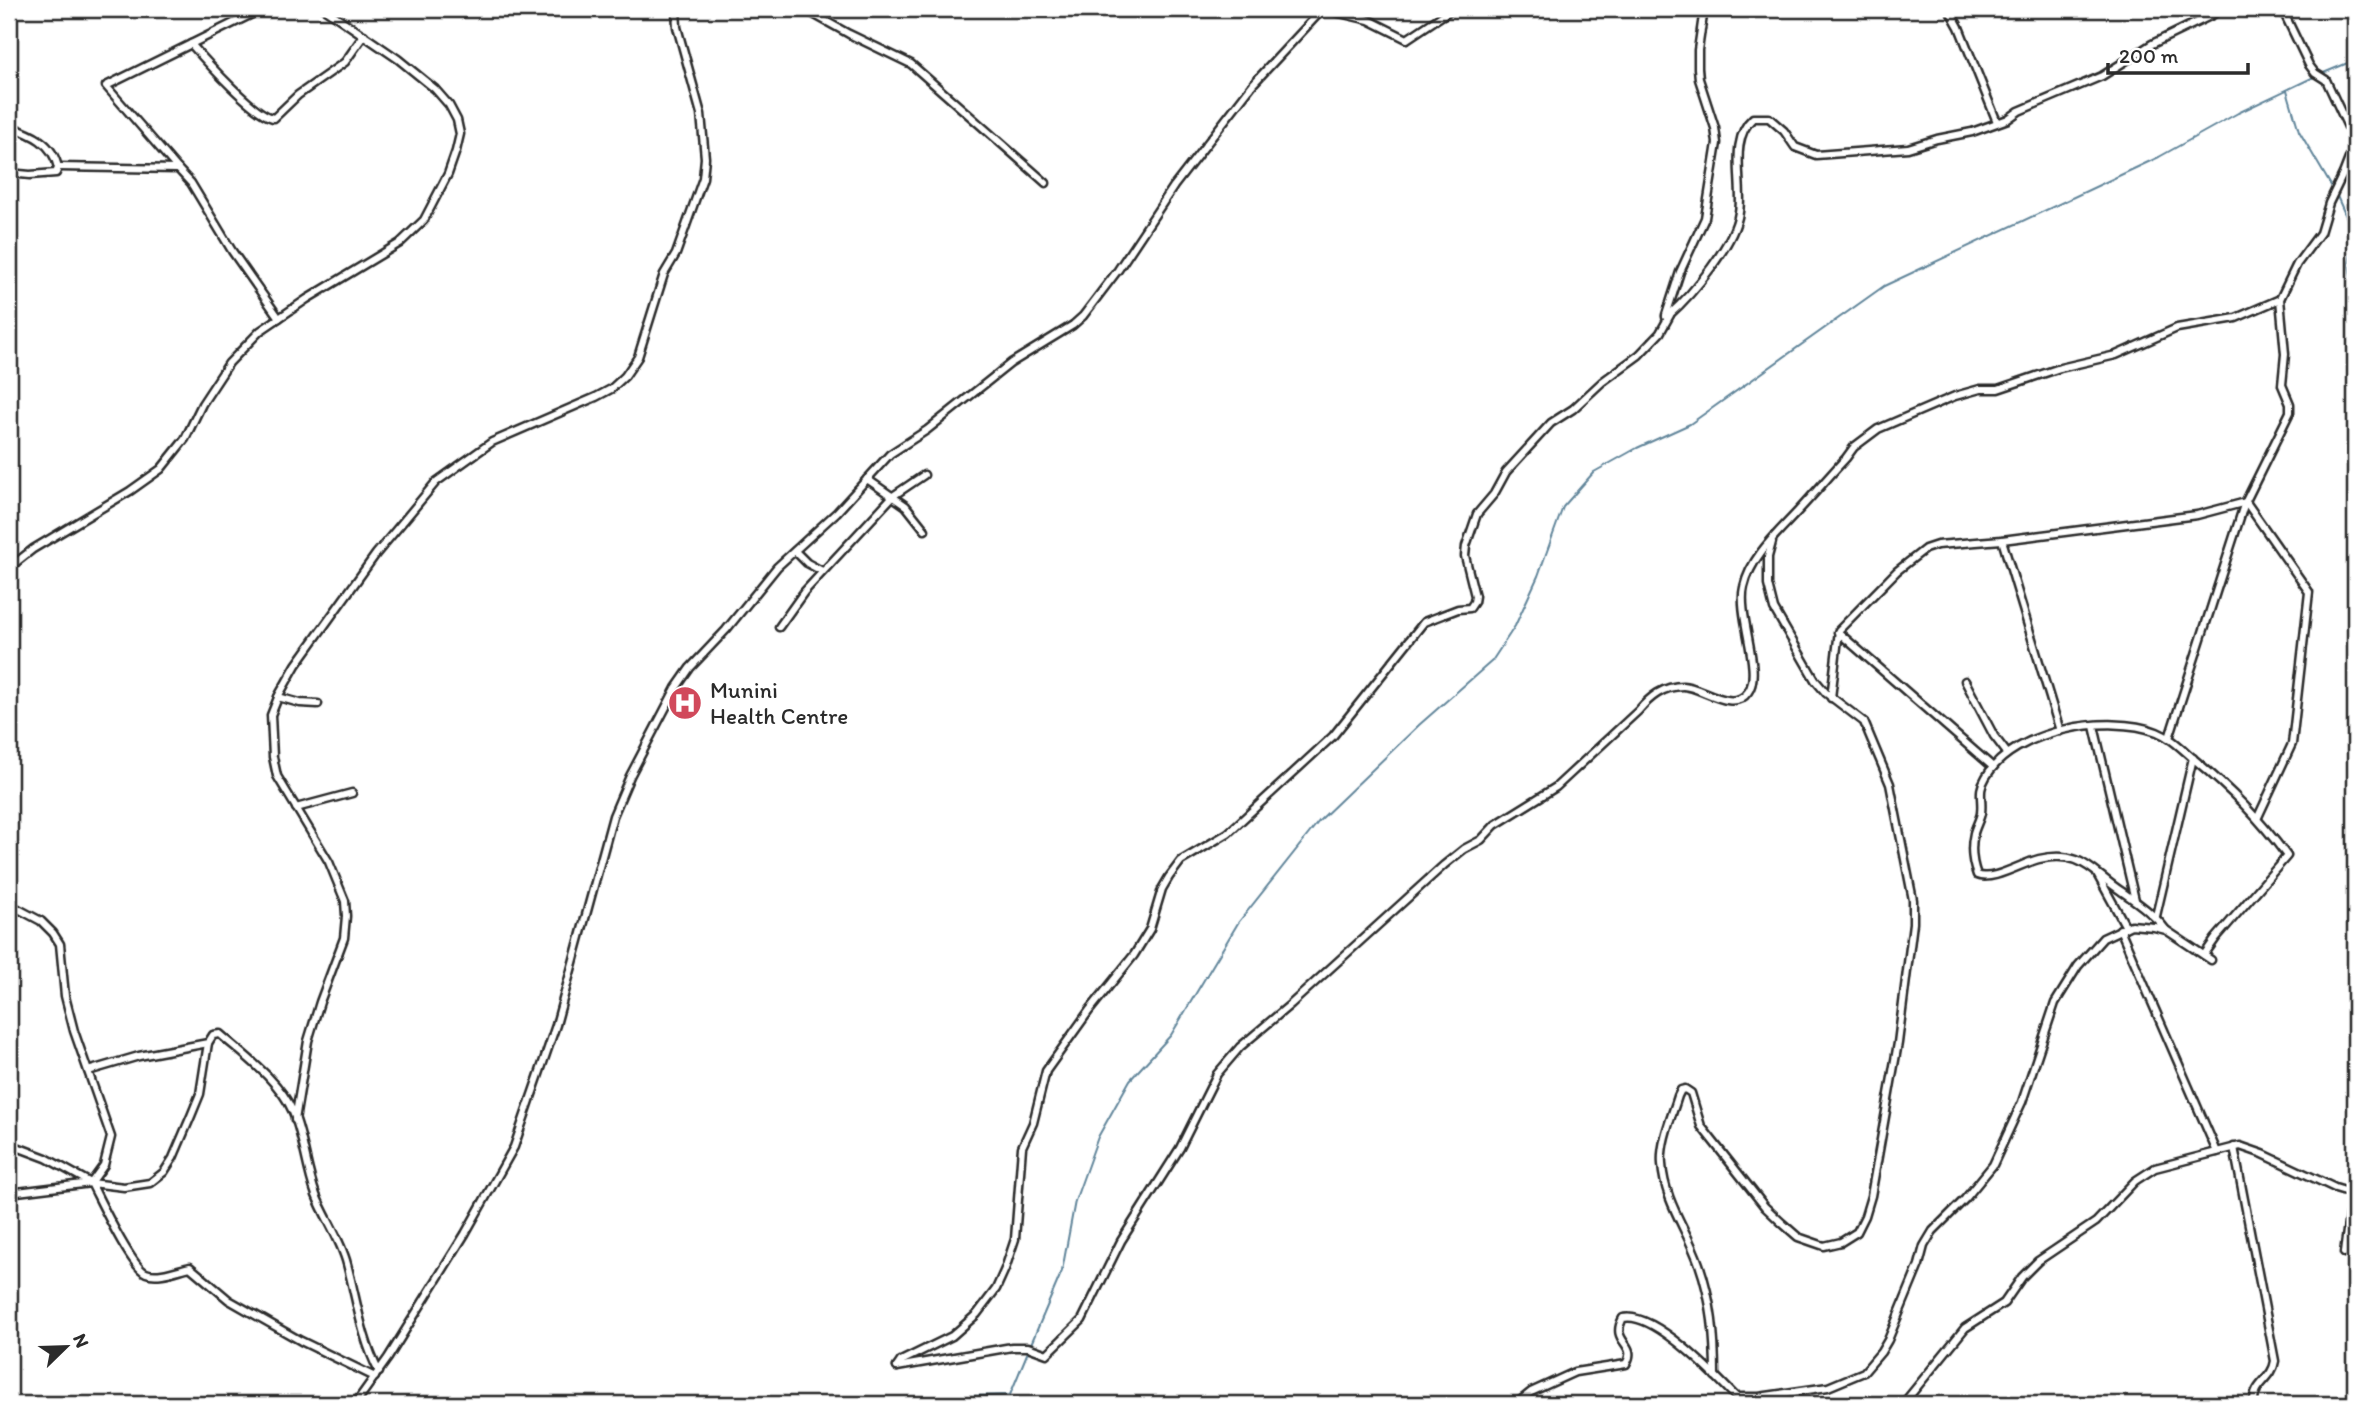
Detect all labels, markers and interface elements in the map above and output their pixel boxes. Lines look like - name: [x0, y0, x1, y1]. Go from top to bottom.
- scale bar: [2108, 32, 2248, 76]
- text: 200 m: [2119, 43, 2179, 68]
- place label: Munini Health Centre: [710, 676, 848, 730]
- hospital icon: Munini Health Centre: [666, 684, 704, 722]
- north arrow: [32, 1312, 102, 1382]
- text: N: [68, 1330, 94, 1351]

